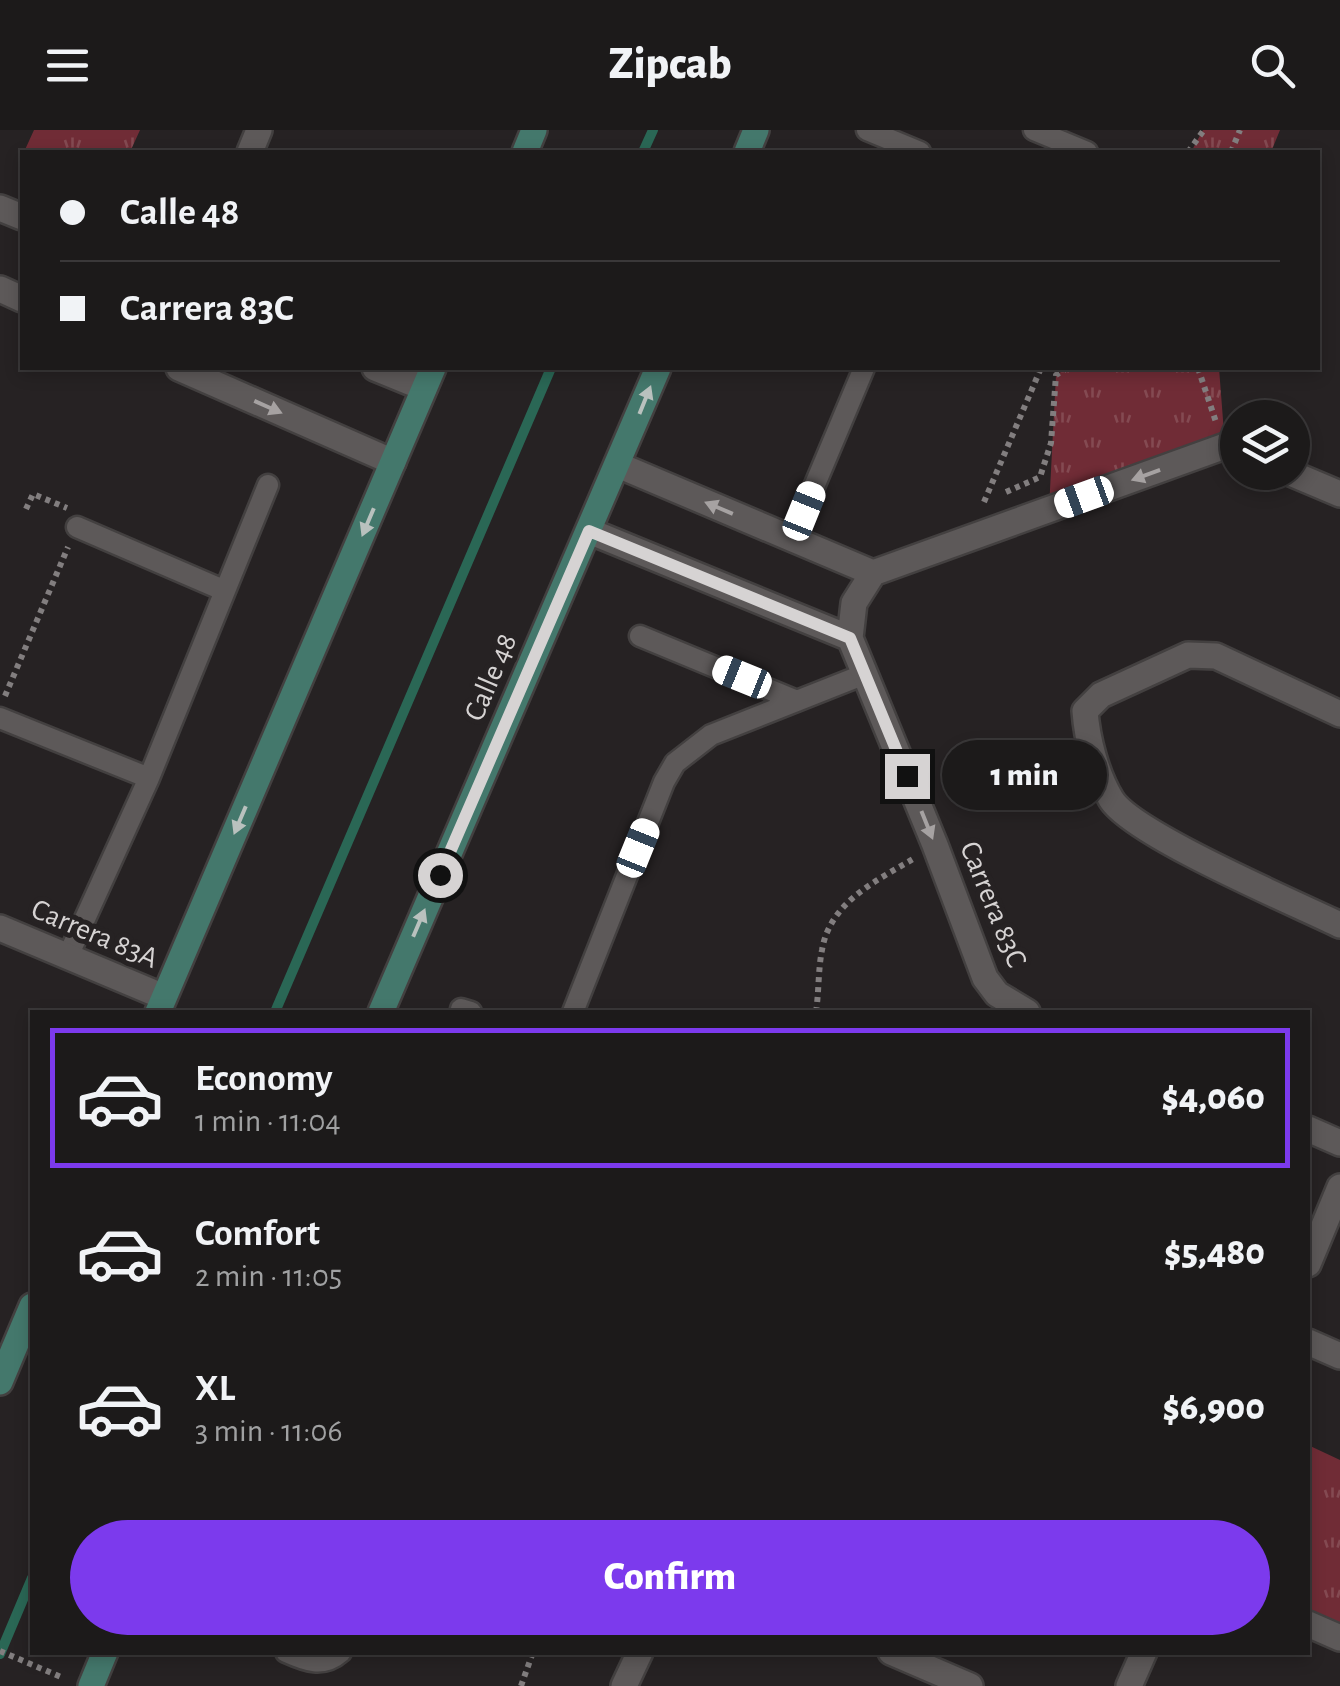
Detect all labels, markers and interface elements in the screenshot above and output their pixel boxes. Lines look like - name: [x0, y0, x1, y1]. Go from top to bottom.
- icon: menu: [40, 38, 95, 93]
- icon: search: [1245, 38, 1300, 93]
- text: Zipcab: [608, 42, 732, 87]
- text: Calle 48: [120, 194, 239, 232]
- text: Carrera 83C: [120, 290, 294, 328]
- one-way arrow: [637, 385, 653, 414]
- one-way arrow: [253, 399, 283, 415]
- map controls: [1220, 400, 1310, 490]
- button: layers: [1220, 400, 1310, 490]
- one-way arrow: [1130, 468, 1160, 483]
- car: [1051, 473, 1117, 521]
- car: [779, 478, 829, 544]
- one-way arrow: [704, 500, 734, 516]
- one-way arrow: [359, 507, 375, 537]
- street label: Calle 48: [459, 629, 523, 725]
- car: [709, 652, 775, 702]
- callout: 1 min: [942, 741, 1107, 811]
- route end: [885, 754, 930, 799]
- text: 1 min: [990, 759, 1059, 791]
- one-way arrow: [232, 806, 248, 835]
- one-way arrow: [919, 810, 935, 840]
- car: [613, 815, 663, 881]
- street label: Carrera 83C: [954, 837, 1032, 972]
- route start: [418, 853, 463, 898]
- street label: Carrera 83A: [27, 894, 162, 974]
- one-way arrow: [412, 908, 428, 938]
- icon: car: [75, 1053, 165, 1143]
- text: Economy: [195, 1060, 333, 1098]
- text: $4,060: [1161, 1079, 1265, 1117]
- text: 1 min · 11:04: [195, 1105, 341, 1137]
- icon: car: [75, 1208, 165, 1298]
- text: Comfort: [195, 1215, 320, 1253]
- text: $5,480: [1164, 1234, 1265, 1272]
- text: 2 min · 11:05: [195, 1260, 342, 1292]
- icon: car: [75, 1363, 165, 1453]
- text: XL: [195, 1370, 235, 1408]
- text: $6,900: [1162, 1389, 1265, 1427]
- text: 3 min · 11:06: [195, 1415, 343, 1447]
- button: Confirm: [70, 1520, 1270, 1635]

